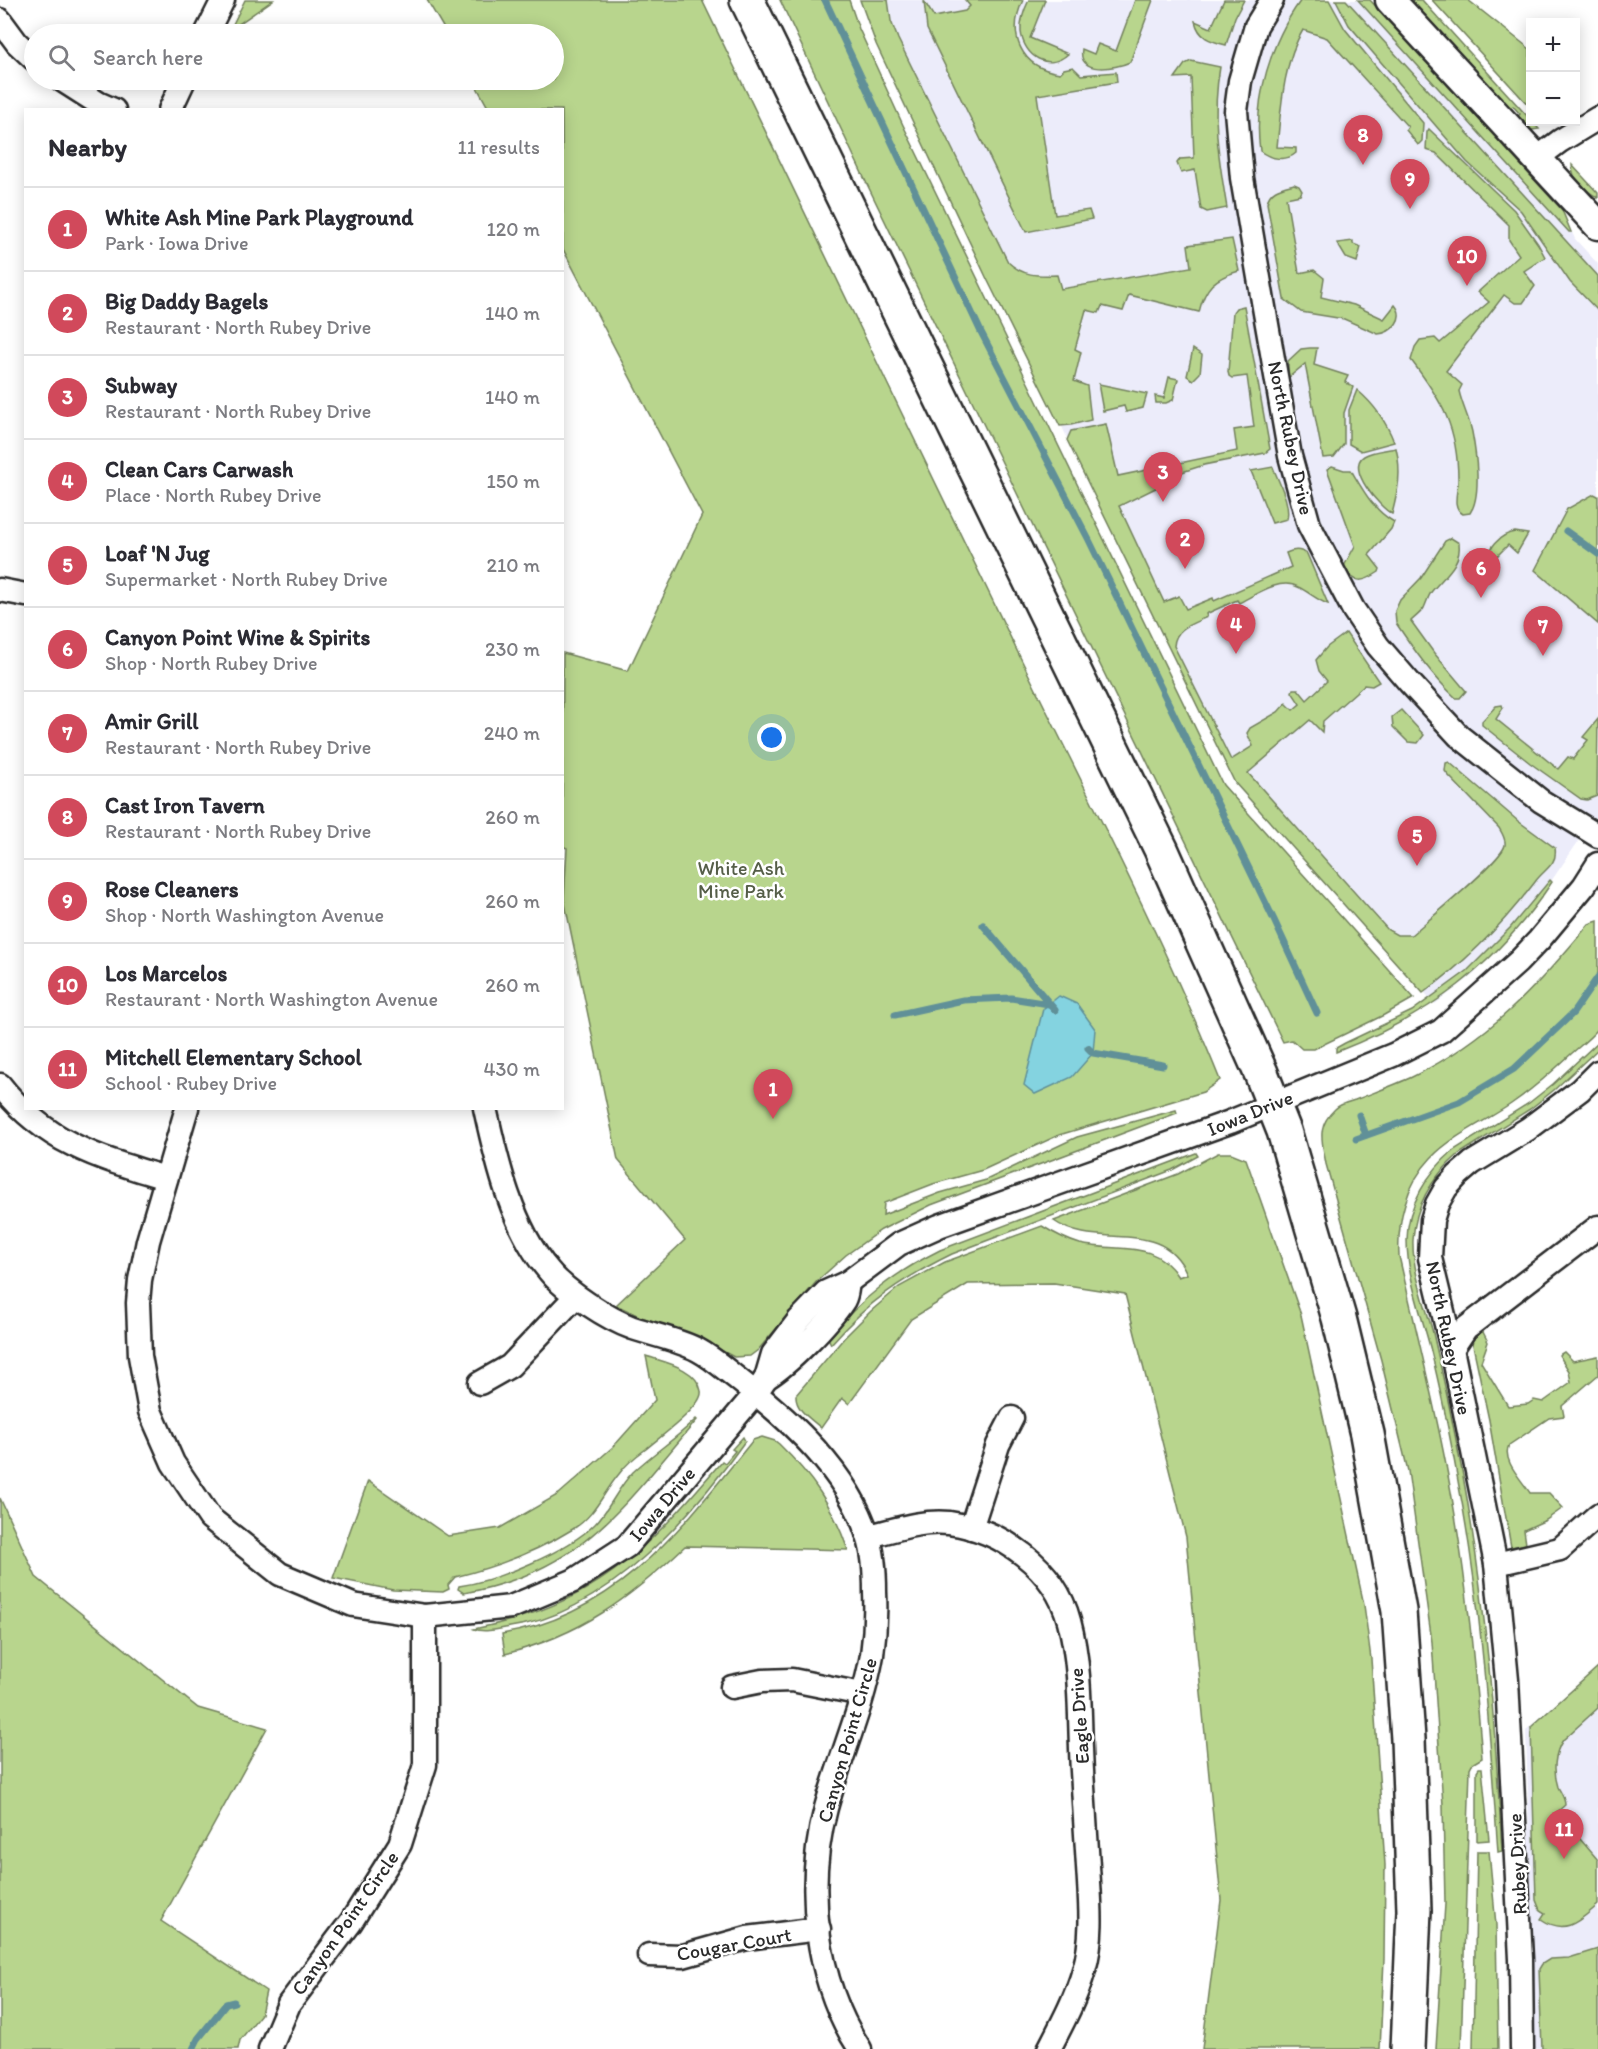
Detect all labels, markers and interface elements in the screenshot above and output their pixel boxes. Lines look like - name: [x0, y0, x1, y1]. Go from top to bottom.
- map controls: [1526, 18, 1580, 126]
- button: +: [1526, 18, 1580, 72]
- search box: [24, 24, 564, 90]
- icon: search: [45, 41, 78, 74]
- text: Search here: [93, 44, 203, 71]
- button: −: [1526, 72, 1580, 126]
- pin: 8: [1344, 116, 1382, 165]
- text: Nearby: [48, 131, 127, 163]
- text: 11 results: [458, 135, 540, 159]
- pin: 9: [1390, 160, 1430, 209]
- text: White Ash Mine Park Playground: [105, 204, 413, 231]
- text: 1: [63, 217, 72, 241]
- text: 120 m: [487, 217, 540, 241]
- text: Park · Iowa Drive: [105, 231, 248, 255]
- pin: 10: [1448, 236, 1486, 286]
- text: Big Daddy Bagels: [105, 288, 268, 315]
- text: 2: [62, 301, 73, 325]
- text: 140 m: [485, 301, 540, 325]
- text: Restaurant · North Rubey Drive: [105, 315, 371, 339]
- street label: North Rubey Drive: [1263, 359, 1319, 517]
- text: Subway: [105, 372, 177, 399]
- text: 3: [62, 385, 73, 409]
- text: 140 m: [485, 385, 540, 409]
- text: Restaurant · North Rubey Drive: [105, 399, 371, 423]
- pin: 3: [1144, 452, 1182, 502]
- text: Clean Cars Carwash: [105, 456, 293, 483]
- text: 4: [61, 469, 74, 493]
- text: 150 m: [487, 469, 540, 493]
- text: Place · North Rubey Drive: [105, 483, 321, 507]
- pin: 2: [1166, 520, 1204, 569]
- text: Loaf 'N Jug: [105, 540, 210, 567]
- pin: 6: [1462, 548, 1500, 598]
- text: 5: [62, 553, 73, 577]
- text: 210 m: [487, 553, 540, 577]
- text: Supermarket · North Rubey Drive: [105, 567, 388, 591]
- pin: 4: [1216, 604, 1256, 654]
- pin: 7: [1524, 606, 1562, 656]
- text: Canyon Point Wine & Spirits: [105, 624, 370, 651]
- text: 6: [62, 637, 73, 661]
- text: 230 m: [485, 637, 540, 661]
- text: Shop · North Rubey Drive: [105, 651, 317, 675]
- text: Amir Grill: [105, 708, 198, 735]
- text: 7: [63, 721, 72, 745]
- text: 240 m: [484, 721, 540, 745]
- your location: [757, 723, 786, 752]
- text: Restaurant · North Rubey Drive: [105, 735, 371, 759]
- text: Cast Iron Tavern: [105, 792, 265, 819]
- text: 8: [62, 805, 73, 829]
- text: 260 m: [485, 805, 540, 829]
- pin: 5: [1398, 816, 1436, 866]
- text: Restaurant · North Rubey Drive: [105, 819, 371, 843]
- park label: White Ash Mine Park: [697, 856, 785, 903]
- text: Rose Cleaners: [105, 876, 239, 903]
- text: 9: [62, 889, 73, 913]
- text: 260 m: [485, 889, 540, 913]
- text: Shop · North Washington Avenue: [105, 903, 384, 927]
- text: Los Marcelos: [105, 960, 227, 987]
- text: 10: [57, 973, 78, 997]
- text: 260 m: [485, 973, 540, 997]
- text: Restaurant · North Washington Avenue: [105, 987, 438, 1011]
- text: Mitchell Elementary School: [105, 1044, 362, 1071]
- text: 11: [58, 1057, 77, 1081]
- text: 430 m: [483, 1057, 540, 1081]
- pin: 1: [754, 1070, 792, 1119]
- text: School · Rubey Drive: [105, 1071, 277, 1095]
- street label: Iowa Drive: [1204, 1085, 1296, 1141]
- street label: North Rubey Drive: [1421, 1259, 1477, 1417]
- street label: Iowa Drive: [624, 1462, 700, 1546]
- street label: Canyon Point Circle: [812, 1655, 882, 1825]
- street label: Eagle Drive: [1064, 1667, 1094, 1765]
- pin: 11: [1544, 1810, 1584, 1859]
- street label: Rubey Drive: [1502, 1813, 1532, 1915]
- street label: Canyon Point Circle: [286, 1846, 404, 2000]
- street label: Cougar Court: [675, 1922, 793, 1966]

